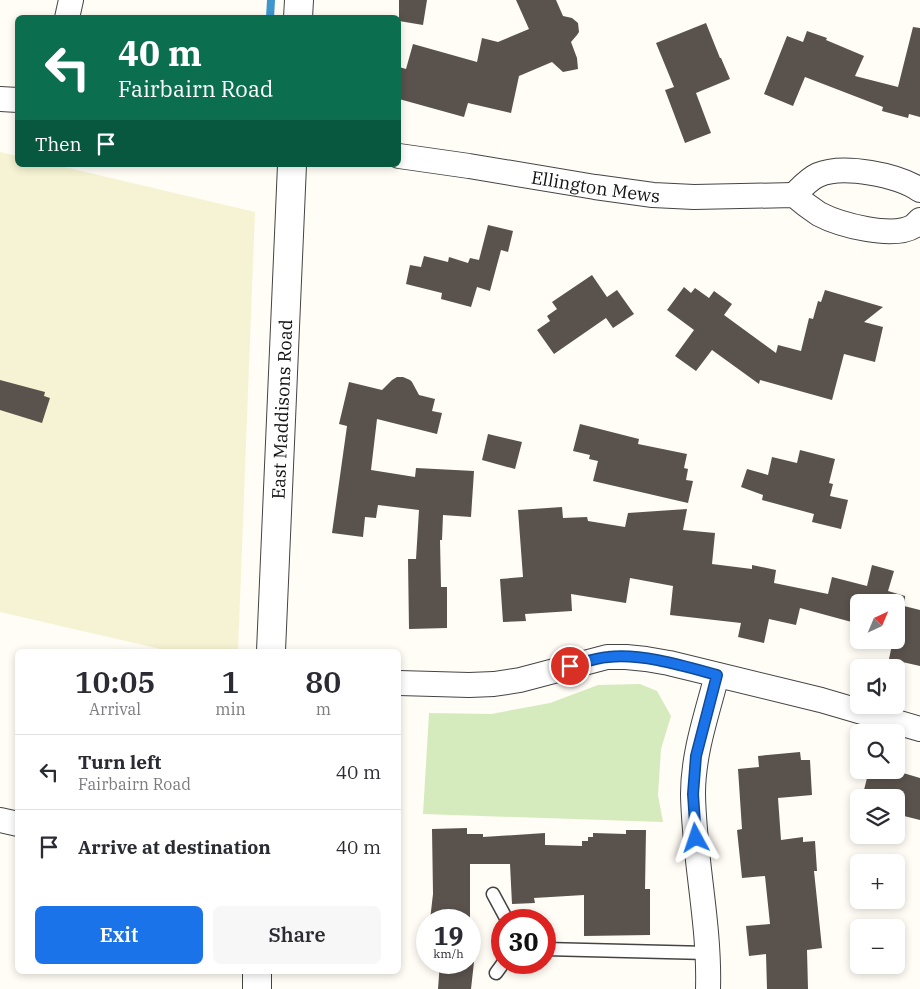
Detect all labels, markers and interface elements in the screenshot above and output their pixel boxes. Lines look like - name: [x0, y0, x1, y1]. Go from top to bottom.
- text: 40 m: [118, 30, 202, 76]
- icon: left: [35, 35, 100, 100]
- text: Fairbairn Road: [118, 74, 273, 103]
- icon: arrive: [92, 130, 120, 158]
- text: Then: [35, 132, 82, 156]
- street label: Ellington Mews: [530, 165, 660, 207]
- street label: East Maddisons Road: [266, 319, 297, 500]
- north arrow: [850, 594, 905, 649]
- map controls: [850, 594, 905, 974]
- pin: [549, 645, 591, 687]
- icon: arrive: [556, 652, 584, 680]
- button: sound: [850, 659, 905, 714]
- text: 10:05: [75, 662, 156, 701]
- text: 1: [221, 662, 239, 701]
- text: 80: [305, 662, 341, 701]
- text: Arrival: [89, 699, 141, 719]
- text: min: [215, 699, 246, 719]
- text: m: [316, 699, 331, 719]
- button: search: [850, 724, 905, 779]
- text: Turn left: [78, 750, 161, 774]
- icon: left: [35, 758, 63, 786]
- text: 40 m: [336, 760, 381, 784]
- text: Fairbairn Road: [78, 774, 191, 794]
- button: layers: [850, 789, 905, 844]
- position arrow: [669, 811, 721, 863]
- icon: arrive: [35, 833, 63, 861]
- text: Arrive at destination: [78, 835, 271, 859]
- text: 40 m: [336, 835, 381, 859]
- button: +: [850, 854, 905, 909]
- button: Exit: [35, 906, 203, 964]
- button: Share: [213, 906, 381, 964]
- speed limit sign: 30: [491, 909, 556, 974]
- text: 19: [433, 919, 464, 952]
- button: −: [850, 919, 905, 974]
- text: km/h: [433, 946, 464, 961]

